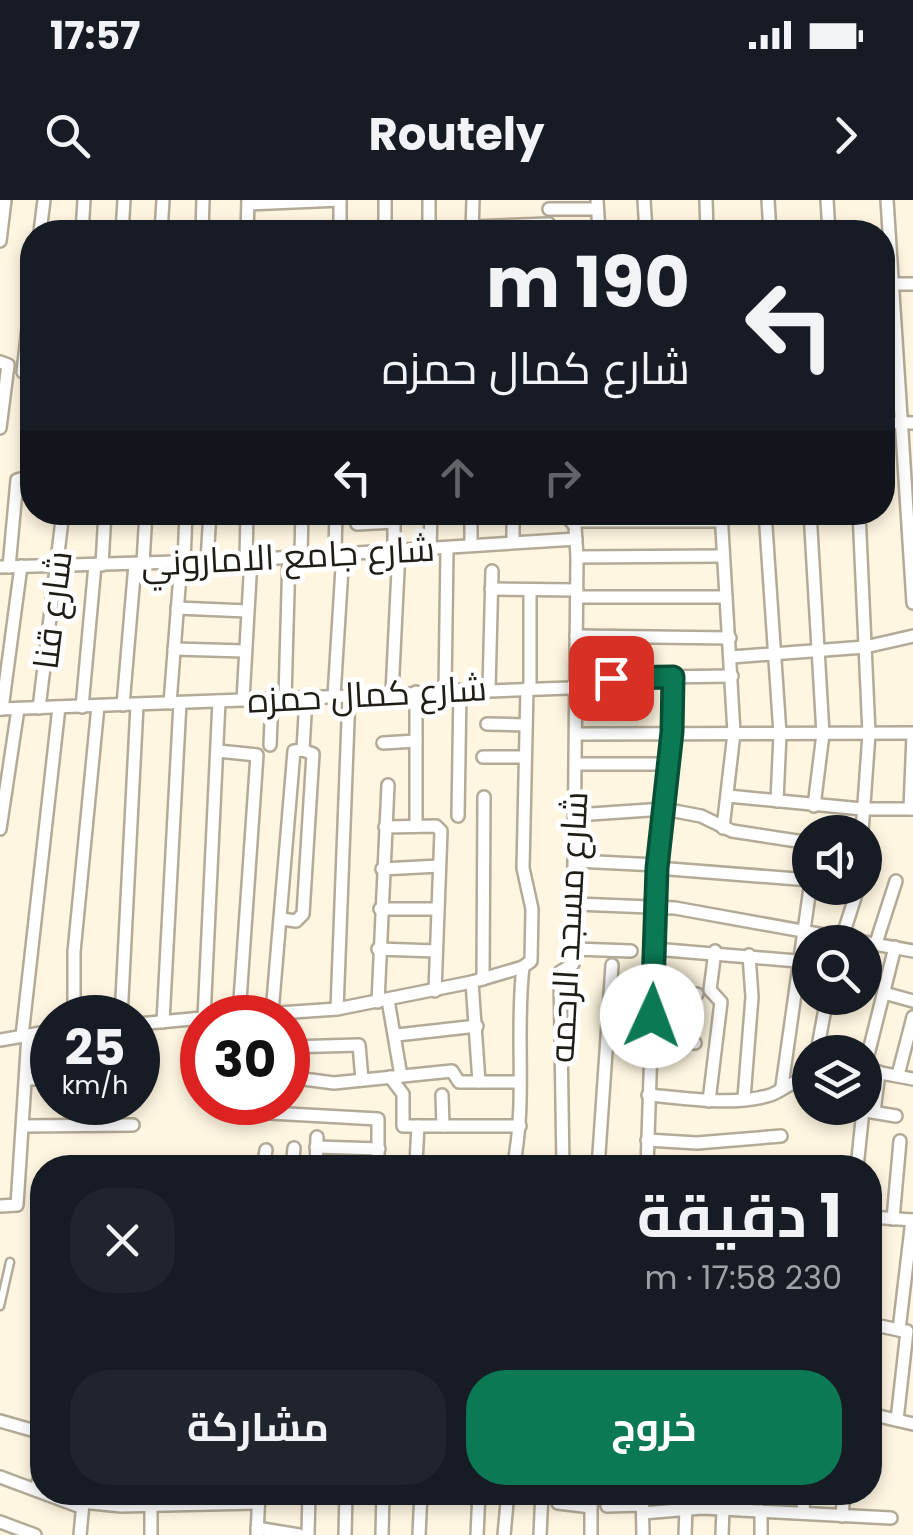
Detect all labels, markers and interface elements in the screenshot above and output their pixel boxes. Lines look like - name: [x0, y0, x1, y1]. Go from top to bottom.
- text: 17:57: [50, 9, 140, 62]
- text: Routely: [368, 103, 545, 166]
- icon: search: [40, 108, 95, 163]
- icon: forward: [818, 108, 873, 163]
- text: 190 m: [486, 233, 690, 332]
- icon: left: [725, 260, 855, 390]
- text: شارع كمال حمزه: [382, 337, 690, 400]
- icon: left: [325, 450, 380, 505]
- icon: ahead: [430, 450, 485, 505]
- icon: right: [535, 450, 590, 505]
- street label: شارع جامع الاماروني: [140, 524, 436, 591]
- street label: شارع قنا: [20, 548, 84, 672]
- pin: [569, 636, 654, 721]
- icon: arrive: [584, 651, 639, 706]
- street label: شارع كمال حمزه: [246, 663, 488, 725]
- street label: شارع مسجد الرحمه: [536, 790, 600, 1064]
- map controls: [792, 815, 882, 1125]
- button: sound: [792, 815, 882, 905]
- button: search: [792, 925, 882, 1015]
- position arrow: [600, 964, 704, 1068]
- speed limit sign: 30: [180, 995, 310, 1125]
- text: 25: [64, 1012, 126, 1083]
- button: layers: [792, 1035, 882, 1125]
- text: km/h: [62, 1068, 128, 1103]
- text: 1 دقيقة: [637, 1174, 842, 1258]
- button: close: [70, 1188, 175, 1293]
- text: 230 m · 17:58: [644, 1255, 842, 1300]
- button: مشاركة: [70, 1370, 446, 1485]
- button: خروج: [466, 1370, 842, 1485]

